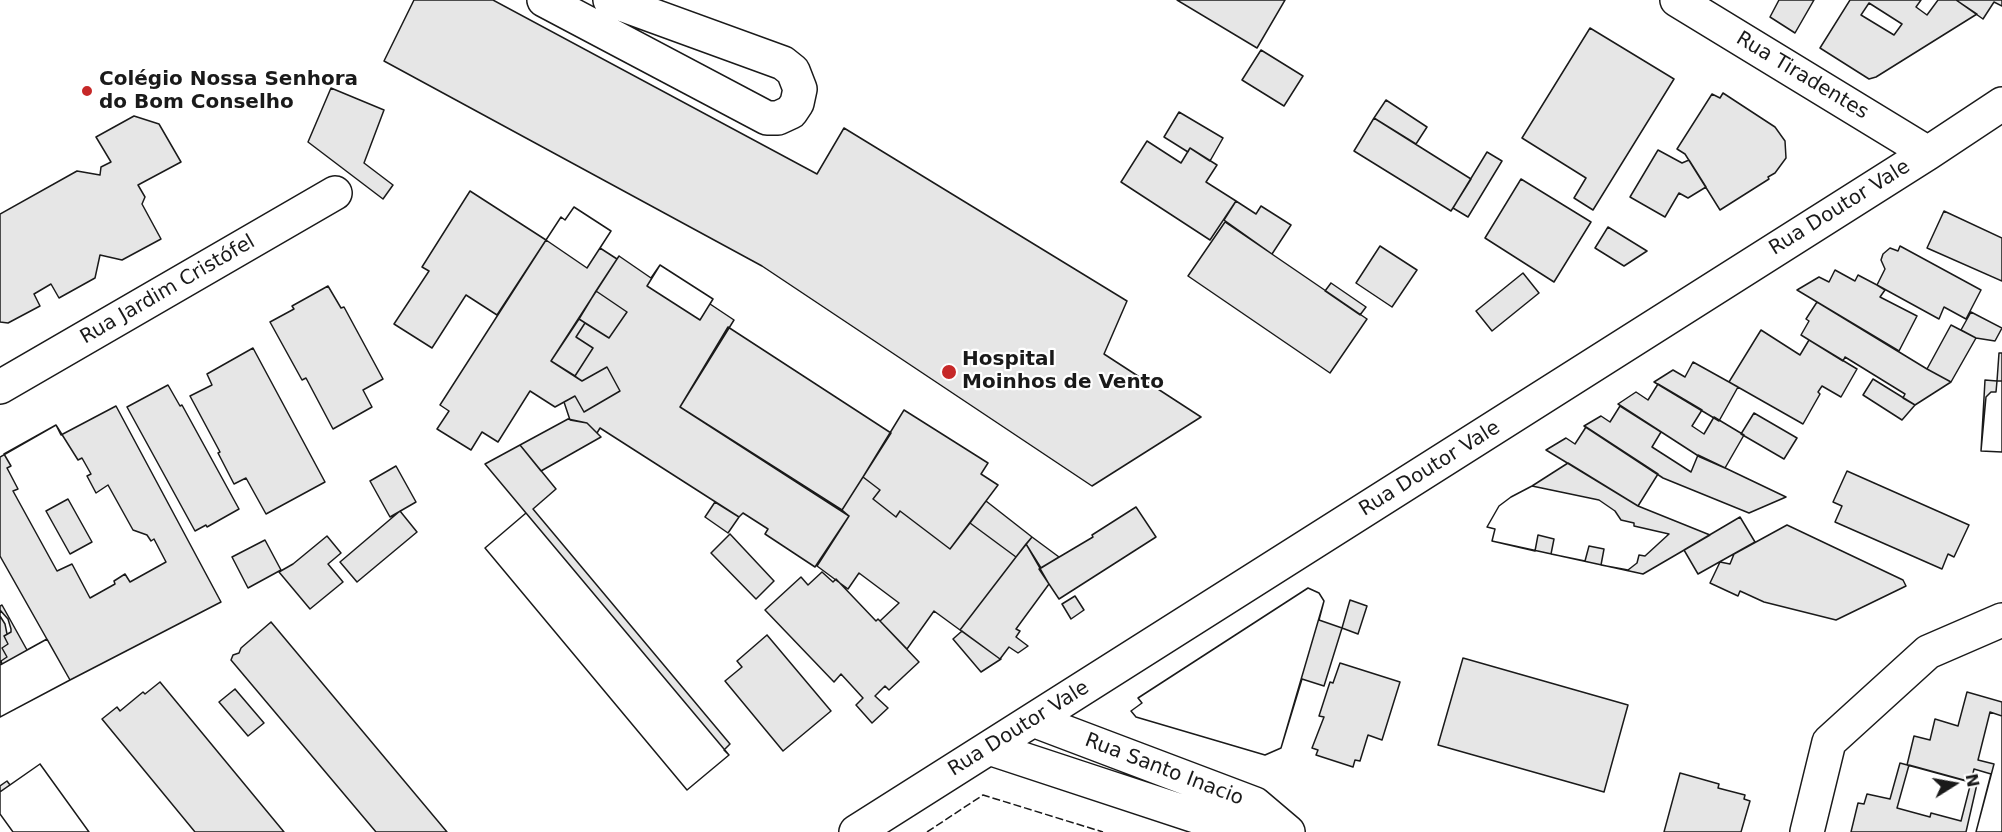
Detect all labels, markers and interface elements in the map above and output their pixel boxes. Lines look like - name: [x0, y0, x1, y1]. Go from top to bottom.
- street label: Rua Tiradentes: [1731, 27, 1873, 125]
- place label: Colégio Nossa Senhora do Bom Conselho: [99, 68, 358, 115]
- marker: Colégio Nossa Senhora do Bom Conselho: [80, 84, 94, 98]
- street label: Rua Doutor Vale: [1765, 155, 1915, 261]
- street label: Rua Jardim Cristófel: [76, 230, 260, 350]
- place label: Hospital Moinhos de Vento: [962, 348, 1164, 395]
- marker: Hospital Moinhos de Vento: [940, 363, 958, 381]
- street label: Rua Doutor Vale: [1355, 416, 1505, 522]
- street label: Rua Doutor Vale: [944, 676, 1094, 782]
- street label: Rua Santo Inacio: [1081, 729, 1247, 811]
- north arrow: [1924, 754, 1984, 814]
- text: N: [1962, 772, 1983, 789]

